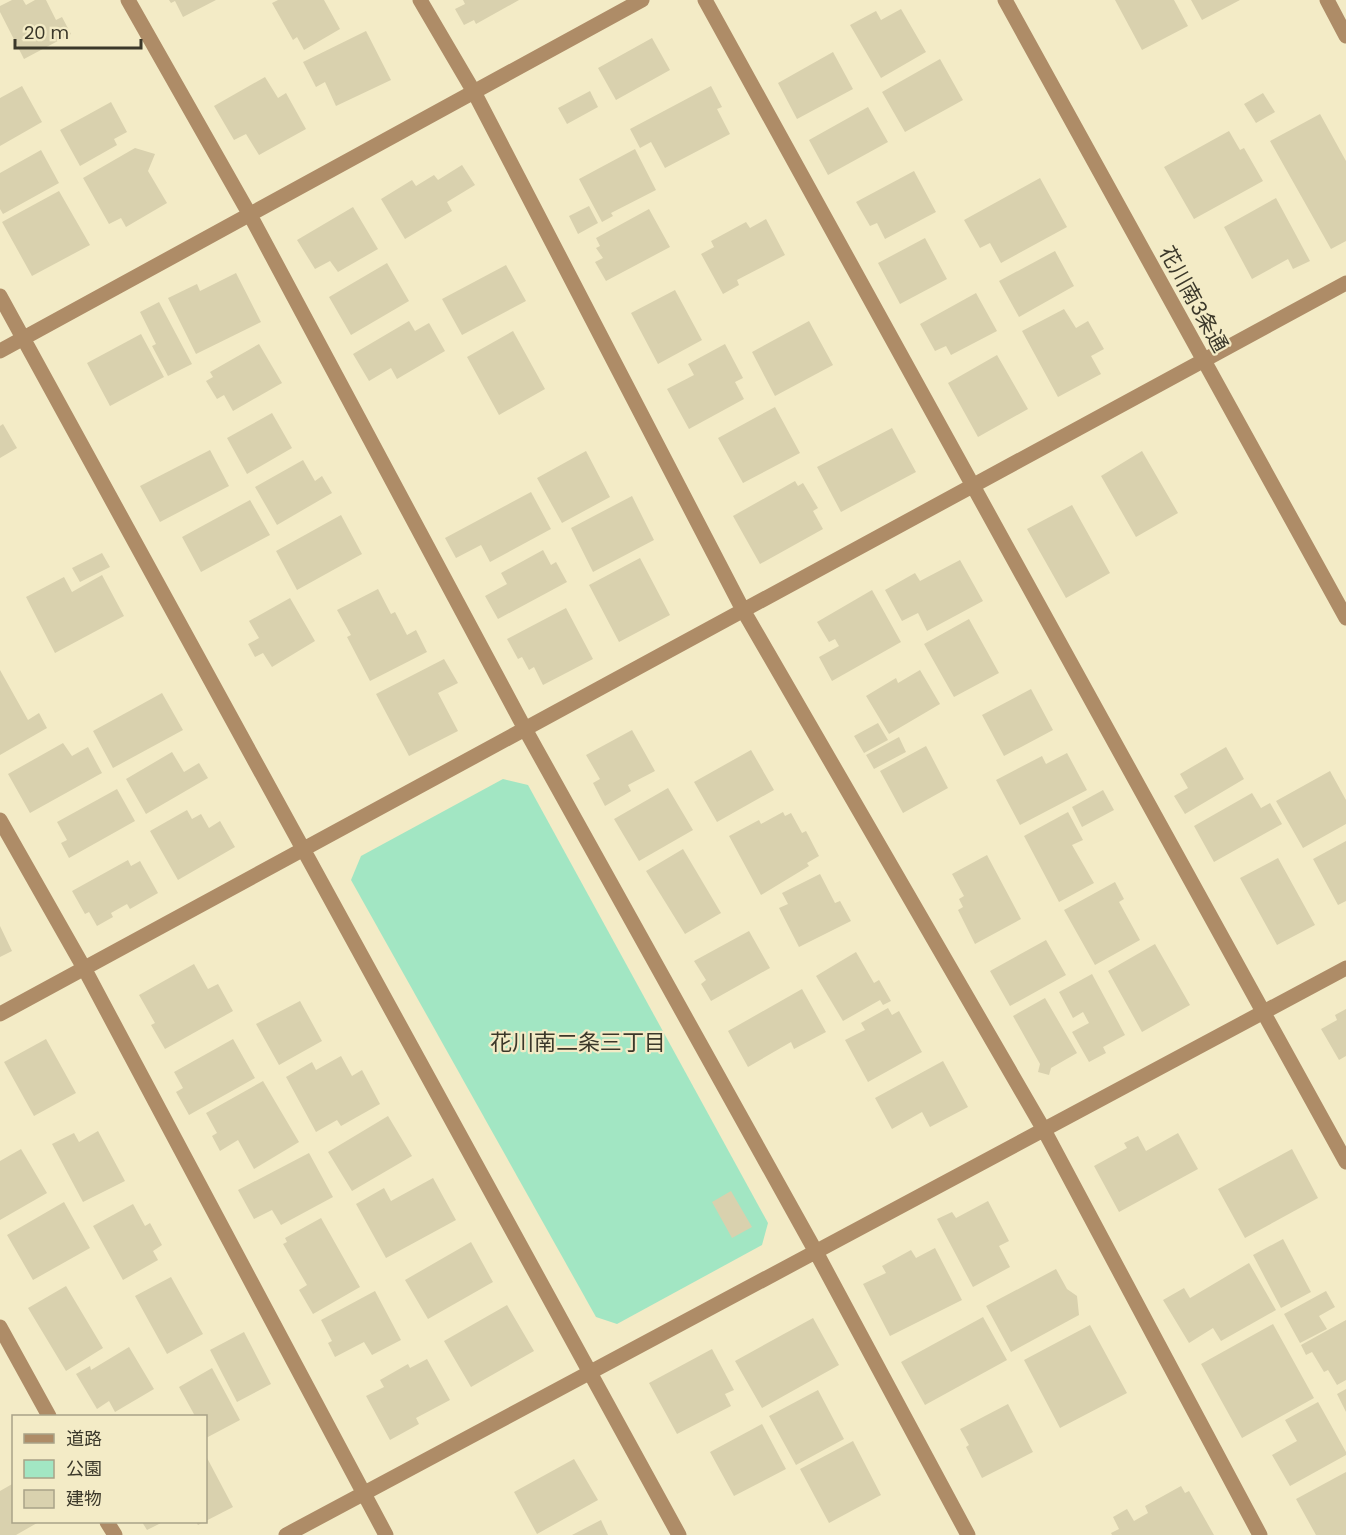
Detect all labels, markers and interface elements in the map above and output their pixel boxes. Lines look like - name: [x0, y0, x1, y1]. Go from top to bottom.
- scale bar: [15, 12, 141, 50]
- text: 20 m: [24, 20, 69, 45]
- street label: 花川南3条通: [1153, 241, 1235, 357]
- district label: 花川南二条三丁目: [490, 1027, 666, 1058]
- legend: [12, 1415, 207, 1523]
- text: 道路: [66, 1426, 102, 1451]
- text: 公園: [66, 1456, 102, 1481]
- text: 建物: [66, 1486, 102, 1511]

